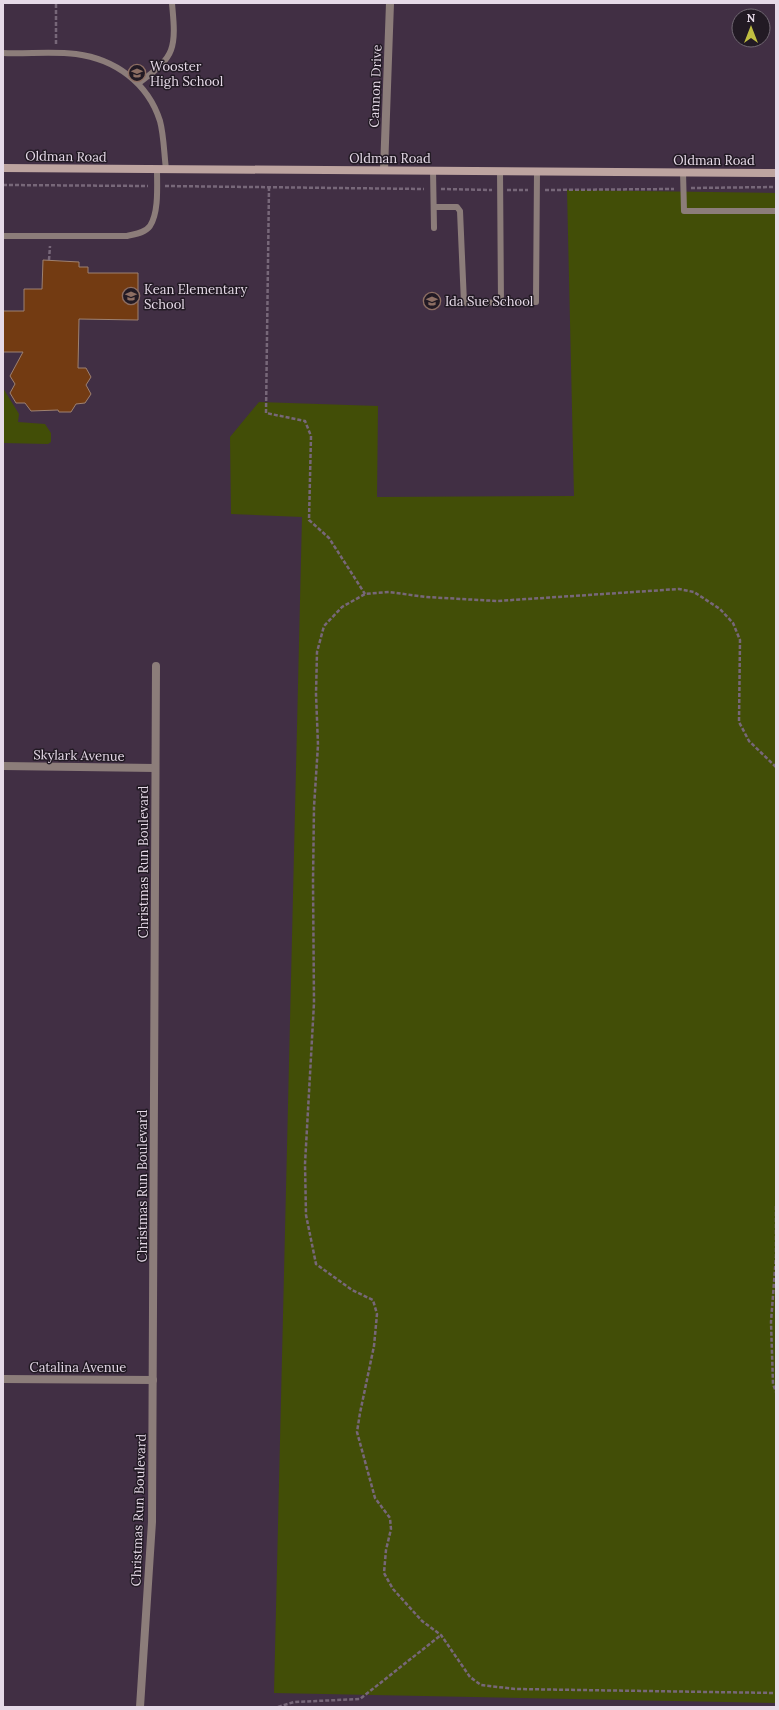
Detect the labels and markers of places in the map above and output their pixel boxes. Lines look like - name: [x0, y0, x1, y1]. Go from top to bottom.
- place label: Wooster High School: [150, 58, 224, 90]
- school or university icon: Wooster High School: [127, 63, 147, 83]
- place label: Kean Elementary School: [144, 281, 247, 313]
- school or university icon: Kean Elementary School: [121, 286, 141, 306]
- school or university icon: Ida Sue School: [422, 291, 442, 311]
- place label: Ida Sue School: [445, 293, 534, 310]

